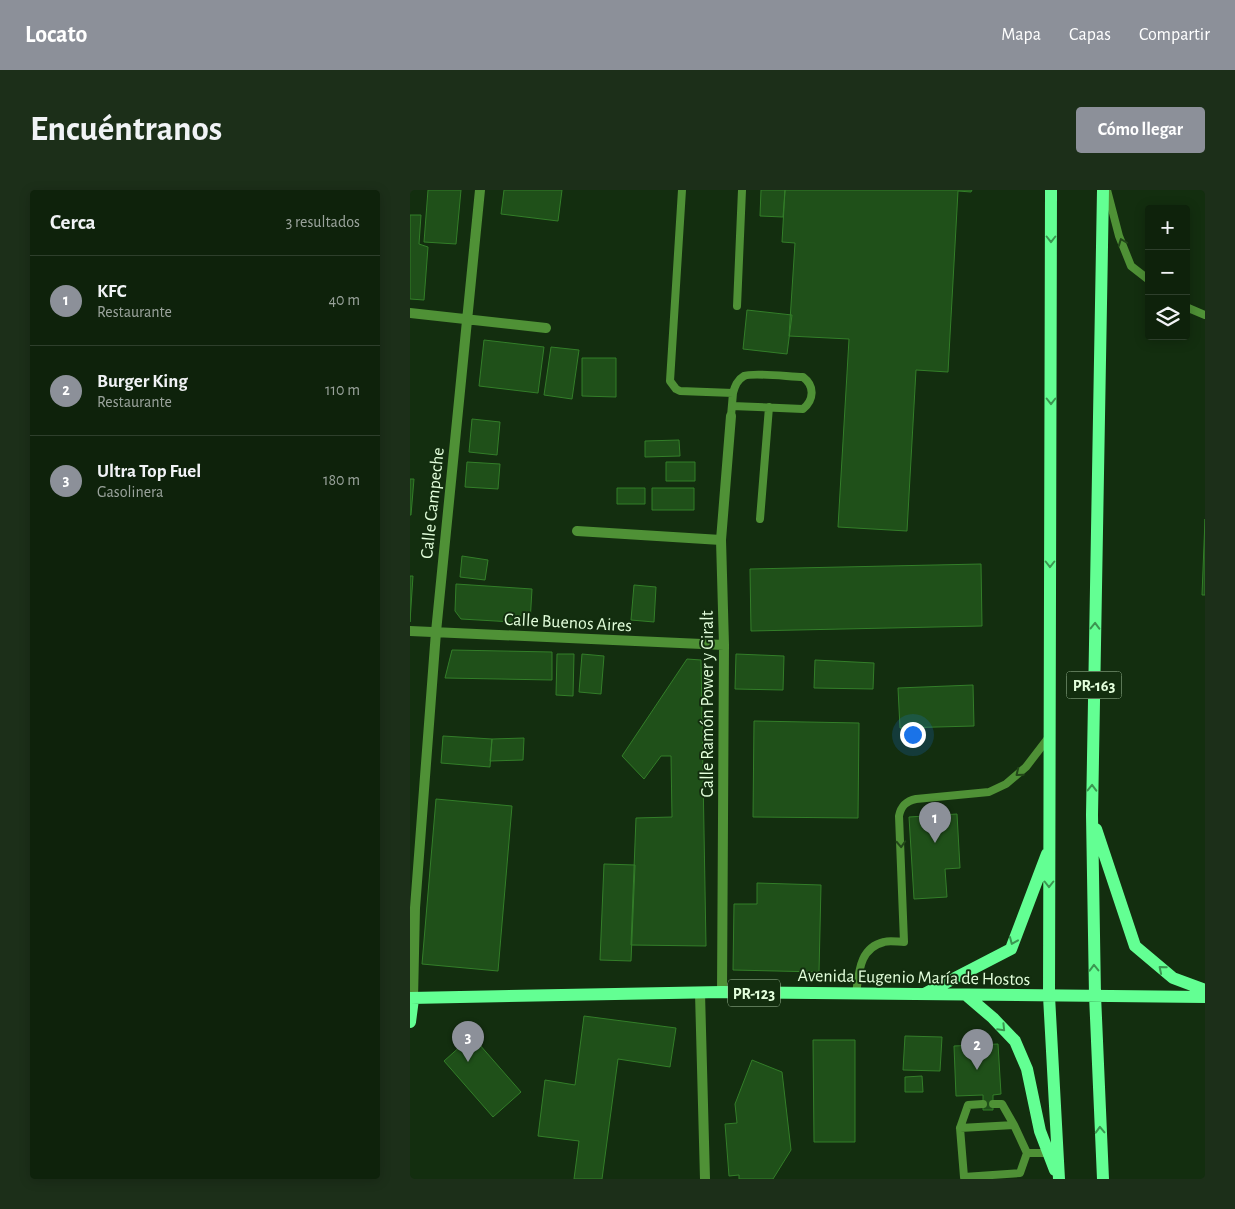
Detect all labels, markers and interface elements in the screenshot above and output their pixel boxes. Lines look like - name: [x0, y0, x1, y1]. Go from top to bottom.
- text: Locato: [25, 23, 87, 47]
- text: Mapa: [1001, 26, 1041, 44]
- text: Capas: [1069, 26, 1111, 44]
- text: Compartir: [1139, 26, 1210, 44]
- button: Cómo llegar: [1076, 107, 1205, 153]
- text: Encuéntranos: [30, 112, 222, 147]
- map controls: [1145, 205, 1190, 340]
- button: +: [1145, 205, 1190, 250]
- text: Cerca: [50, 212, 96, 233]
- text: 3 resultados: [286, 214, 360, 230]
- one-way arrow: [1046, 235, 1056, 243]
- one-way arrow: [1118, 238, 1128, 247]
- button: −: [1145, 250, 1190, 295]
- text: KFC: [97, 282, 127, 301]
- text: 1: [63, 292, 69, 308]
- text: 40 m: [328, 292, 360, 308]
- button: layers: [1145, 295, 1190, 340]
- text: Restaurante: [97, 304, 172, 320]
- text: Burger King: [97, 372, 188, 391]
- text: 2: [62, 382, 70, 398]
- text: 110 m: [325, 382, 360, 398]
- text: Restaurante: [97, 394, 172, 410]
- one-way arrow: [1046, 398, 1056, 405]
- street label: Calle Campeche: [418, 447, 448, 560]
- text: Ultra Top Fuel: [97, 462, 201, 481]
- text: 3: [63, 472, 69, 488]
- text: 180 m: [323, 472, 360, 488]
- text: Gasolinera: [97, 484, 163, 500]
- one-way arrow: [1045, 560, 1055, 568]
- street label: Calle Ramón Power y Giralt: [699, 610, 717, 798]
- street label: Calle Buenos Aires: [503, 611, 632, 635]
- one-way arrow: [1090, 621, 1100, 629]
- road number: PR-163: [1066, 672, 1122, 698]
- your location: [900, 722, 926, 748]
- one-way arrow: [1016, 767, 1025, 775]
- one-way arrow: [1087, 784, 1097, 792]
- pin: 1: [919, 802, 951, 843]
- one-way arrow: [896, 840, 907, 848]
- one-way arrow: [1044, 880, 1054, 888]
- one-way arrow: [1009, 936, 1020, 945]
- one-way arrow: [1089, 964, 1099, 972]
- one-way arrow: [1159, 966, 1168, 974]
- street label: Avenida Eugenio María de Hostos: [798, 967, 1030, 989]
- road number: PR-123: [728, 980, 780, 1006]
- pin: 3: [452, 1021, 484, 1062]
- one-way arrow: [996, 1022, 1005, 1031]
- pin: 2: [961, 1029, 993, 1070]
- one-way arrow: [1095, 1126, 1106, 1134]

